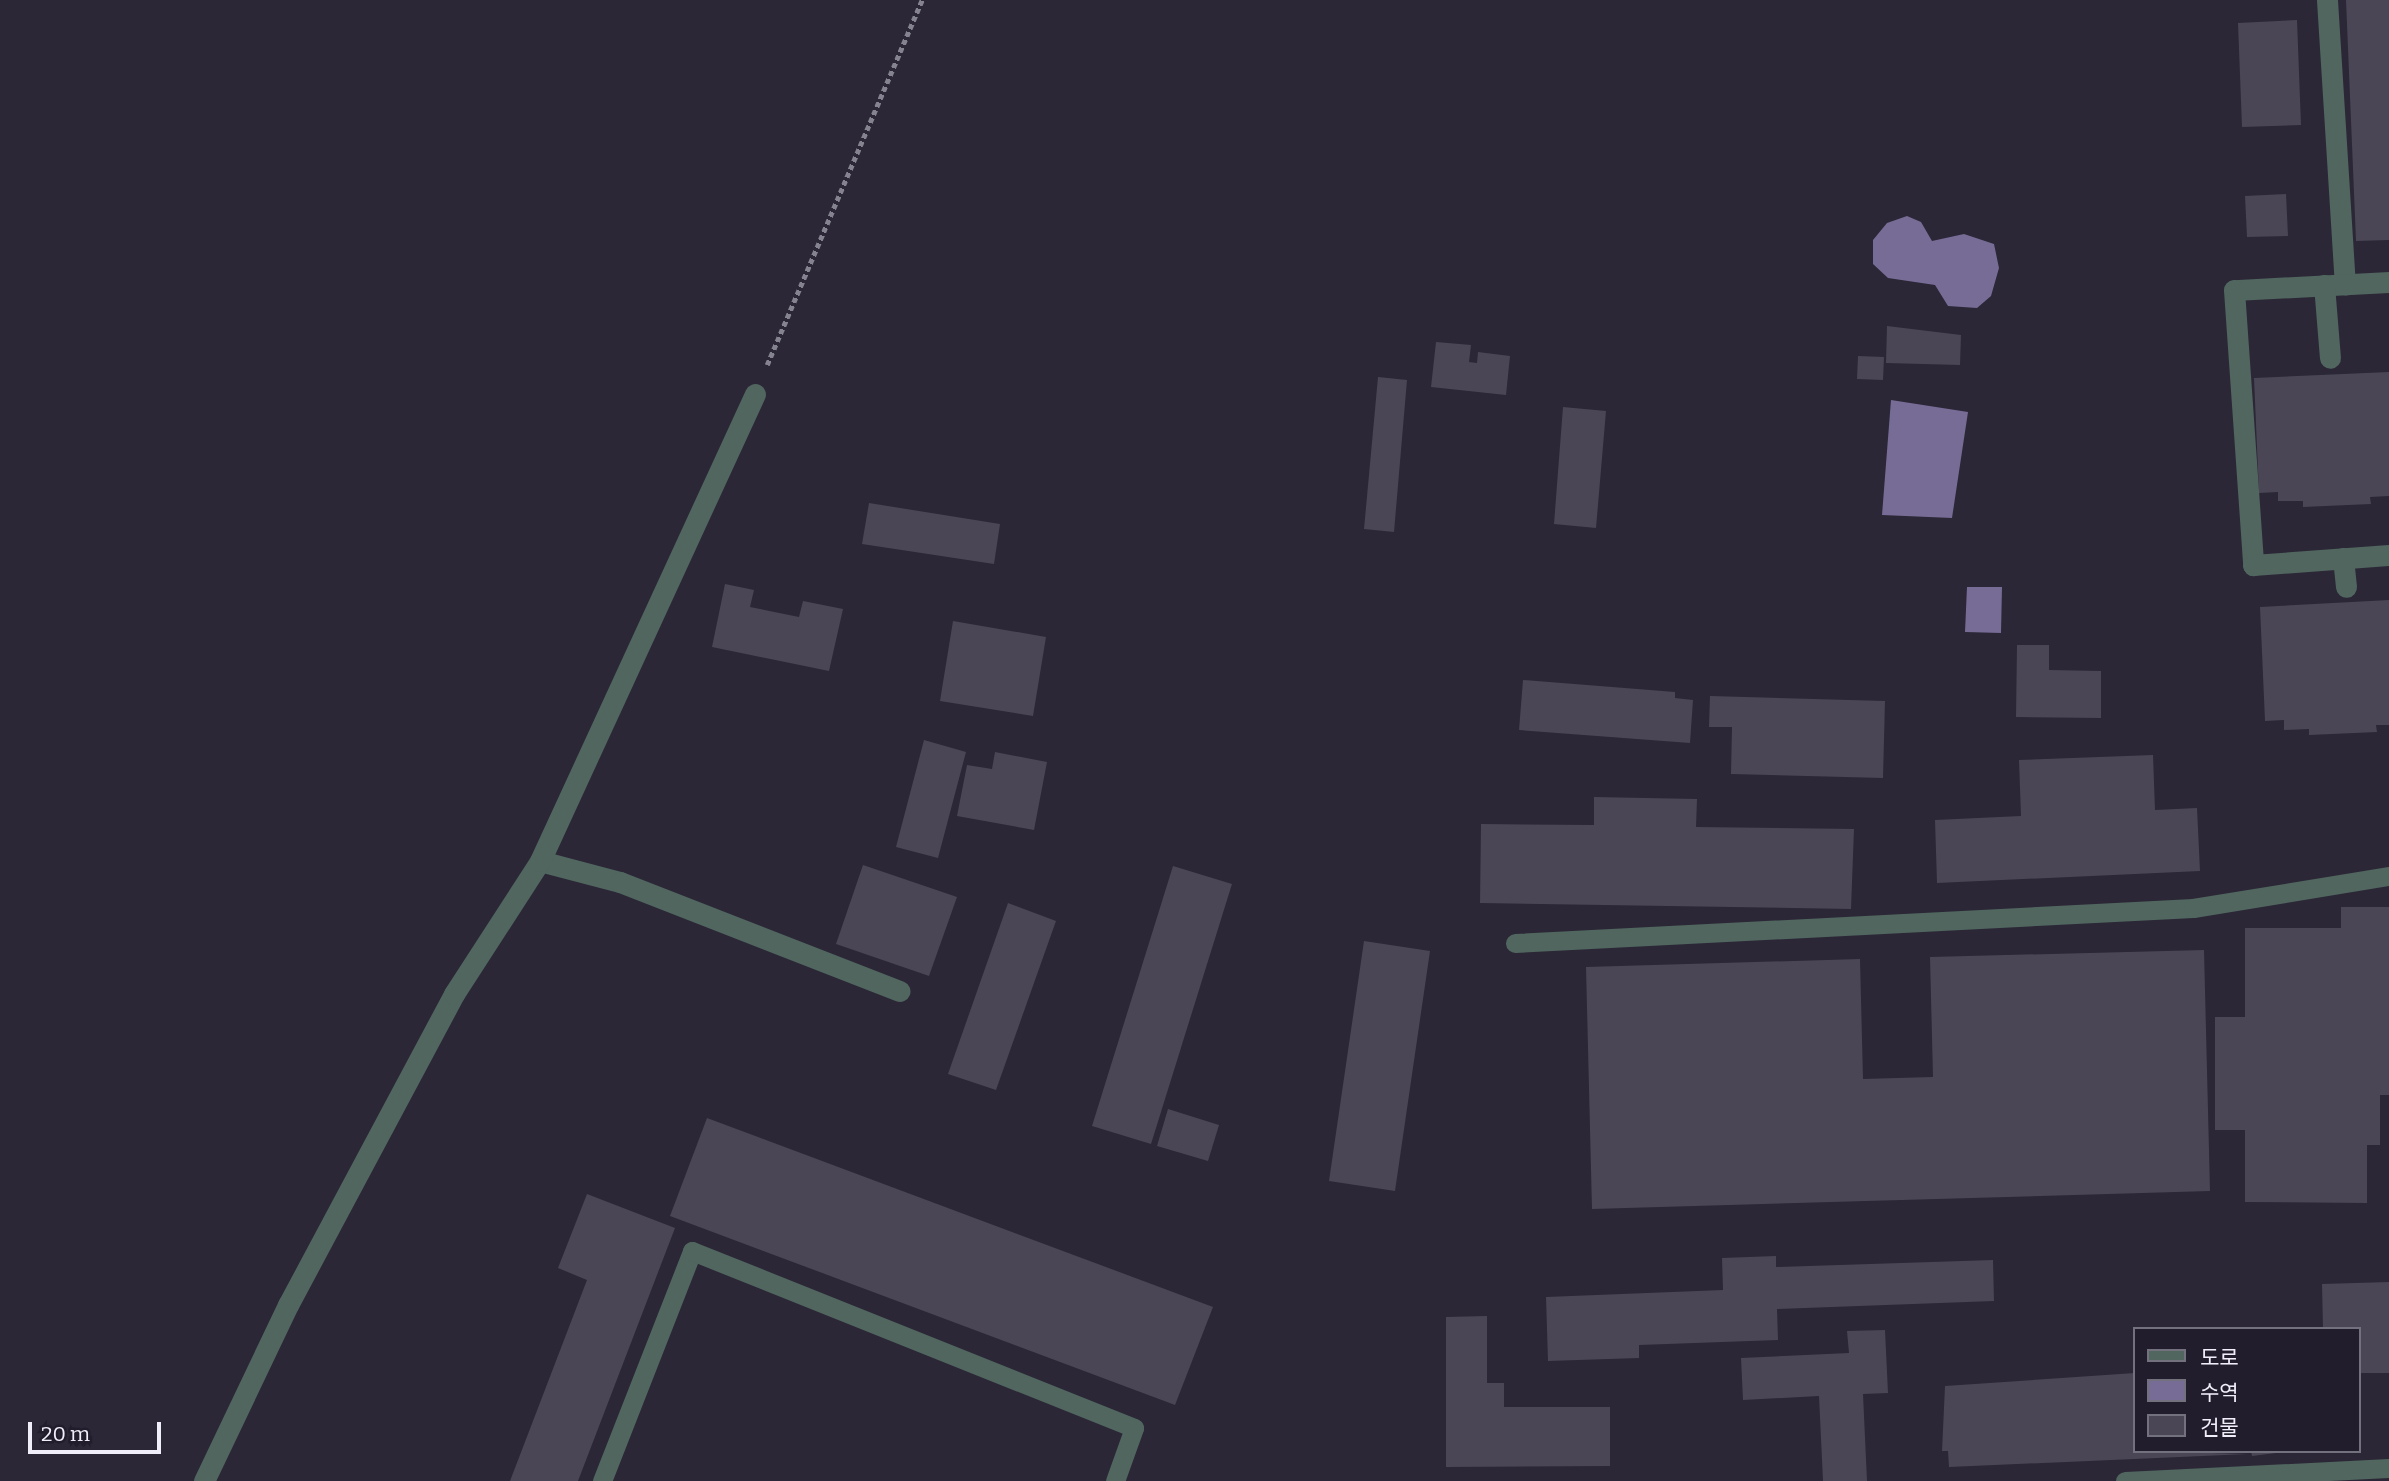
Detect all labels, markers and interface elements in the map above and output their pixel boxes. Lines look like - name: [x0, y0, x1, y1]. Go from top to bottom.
- legend: [2134, 1327, 2361, 1453]
- text: 도로: [2200, 1345, 2239, 1371]
- text: 수역: [2200, 1380, 2239, 1406]
- scale bar: [32, 1408, 164, 1452]
- text: 건물: [2200, 1415, 2239, 1441]
- text: 20 m: [41, 1421, 90, 1447]

